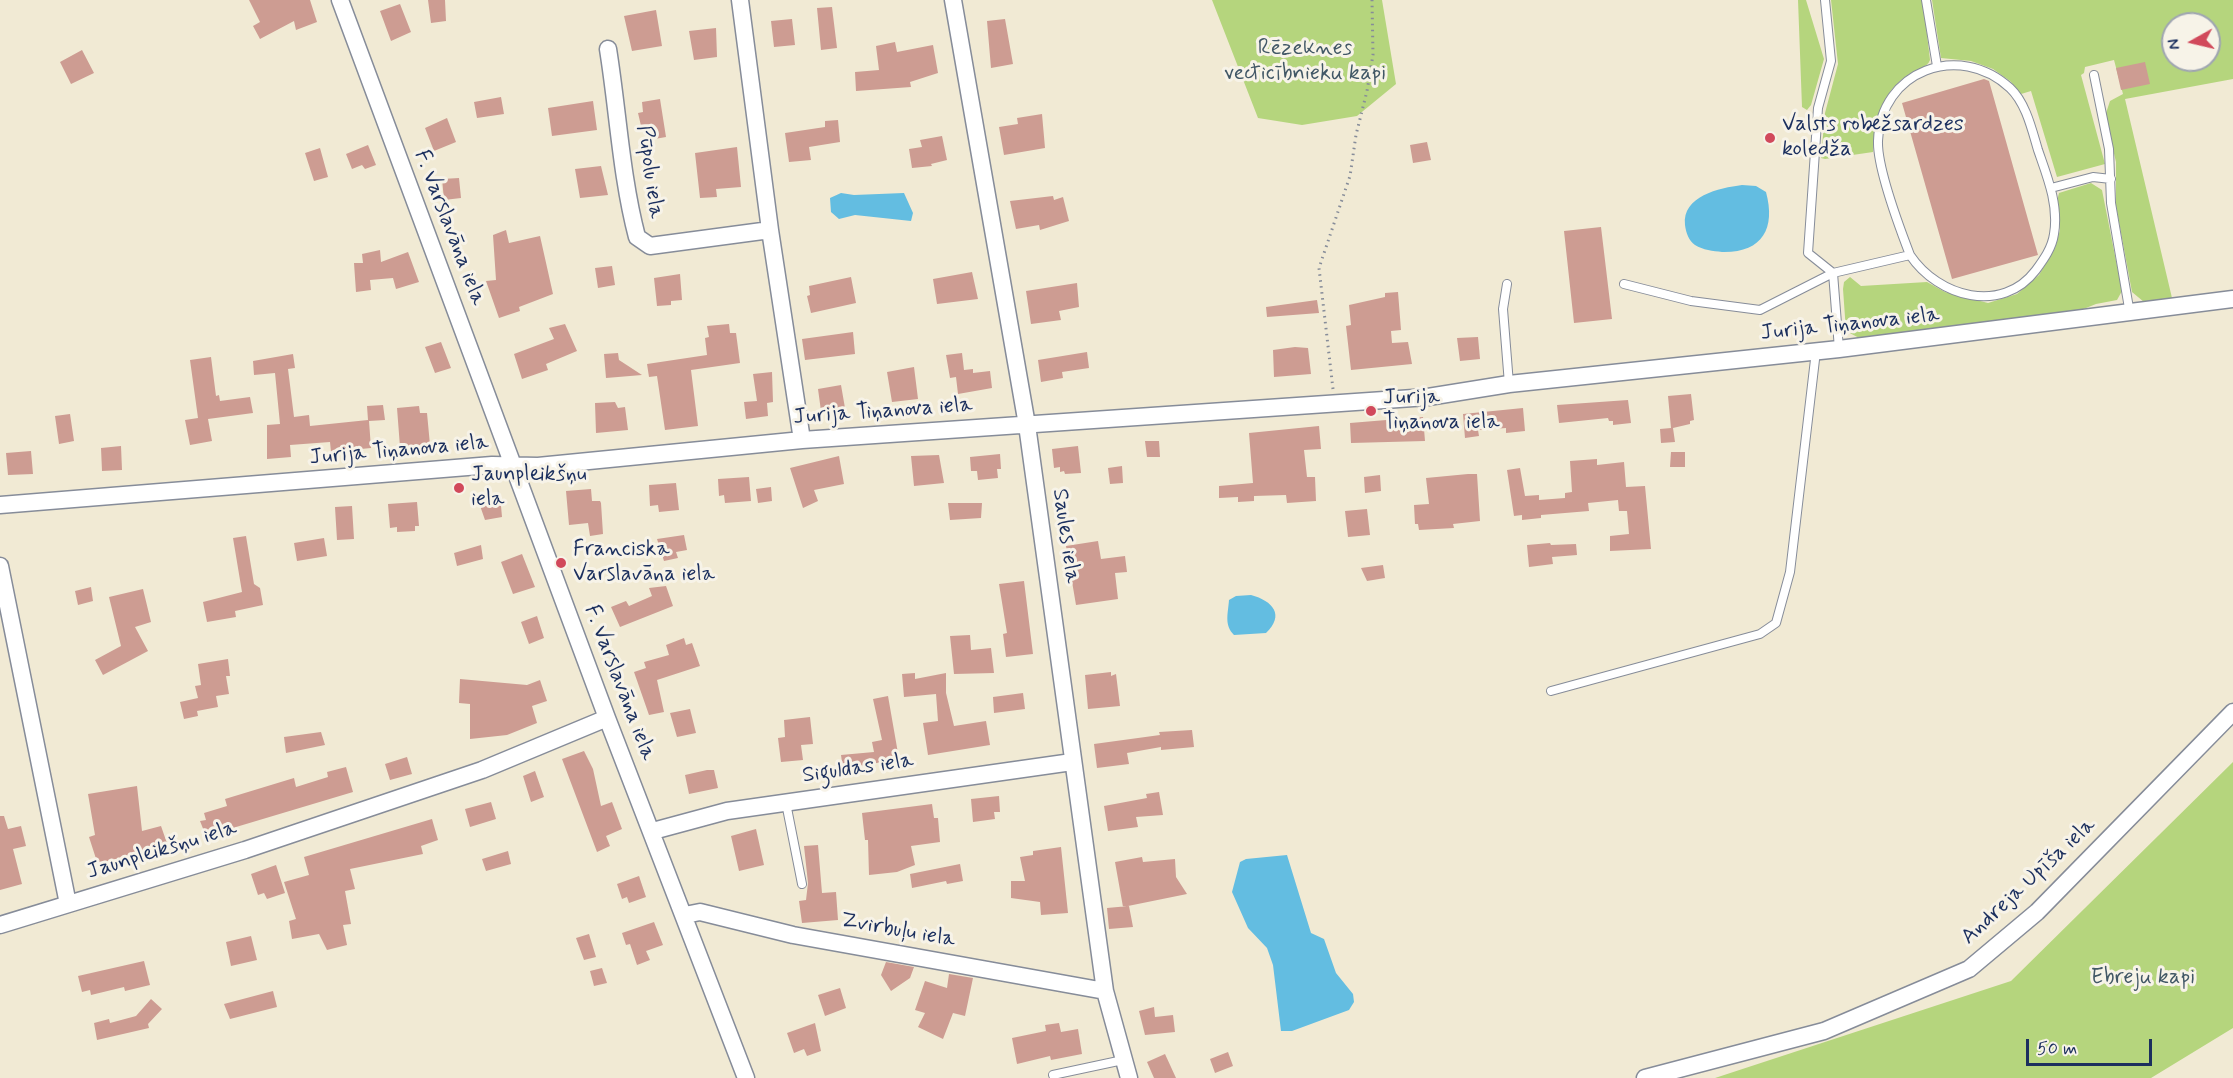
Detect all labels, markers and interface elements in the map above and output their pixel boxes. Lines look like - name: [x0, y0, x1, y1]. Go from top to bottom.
- north arrow: [2161, 12, 2221, 72]
- park label: Rēzeknes vecticībnieku kapi: [1224, 36, 1386, 88]
- text: N: [2164, 38, 2186, 51]
- place label: Valsts robežsardzes koledža: [1782, 112, 1964, 164]
- street label: Pūpolu iela: [629, 124, 669, 220]
- marker: Valsts robežsardzes koledža: [1763, 131, 1777, 145]
- street label: F. Varslavāna iela: [407, 147, 491, 309]
- street label: Jurija Tiņanova iela: [1759, 302, 1941, 348]
- place label: Jurija Tiņanova iela: [1383, 385, 1500, 436]
- street label: Jurija Tiņanova iela: [793, 393, 973, 431]
- marker: Jurija Tiņanova iela: [1364, 404, 1378, 418]
- street label: Jurija Tiņanova iela: [308, 430, 490, 472]
- place label: Jaunpleikšņu iela: [471, 462, 587, 514]
- marker: Jaunpleikšņu iela: [452, 481, 466, 495]
- street label: Saules iela: [1045, 487, 1085, 585]
- place label: Franciska Varslavāna iela: [573, 537, 715, 588]
- marker: Franciska Varslavāna iela: [554, 556, 568, 570]
- street label: F. Varslavāna iela: [577, 602, 661, 764]
- street label: Siguldas iela: [801, 748, 915, 790]
- street label: Andreja Upīša iela: [1956, 813, 2102, 951]
- street label: Jaunpleikšņu iela: [84, 816, 240, 886]
- street label: Zvirbuļu iela: [839, 908, 957, 954]
- park label: Ebreju kapi: [2091, 965, 2195, 991]
- scale bar: [2029, 1027, 2155, 1065]
- text: 50 m: [2037, 1037, 2077, 1061]

